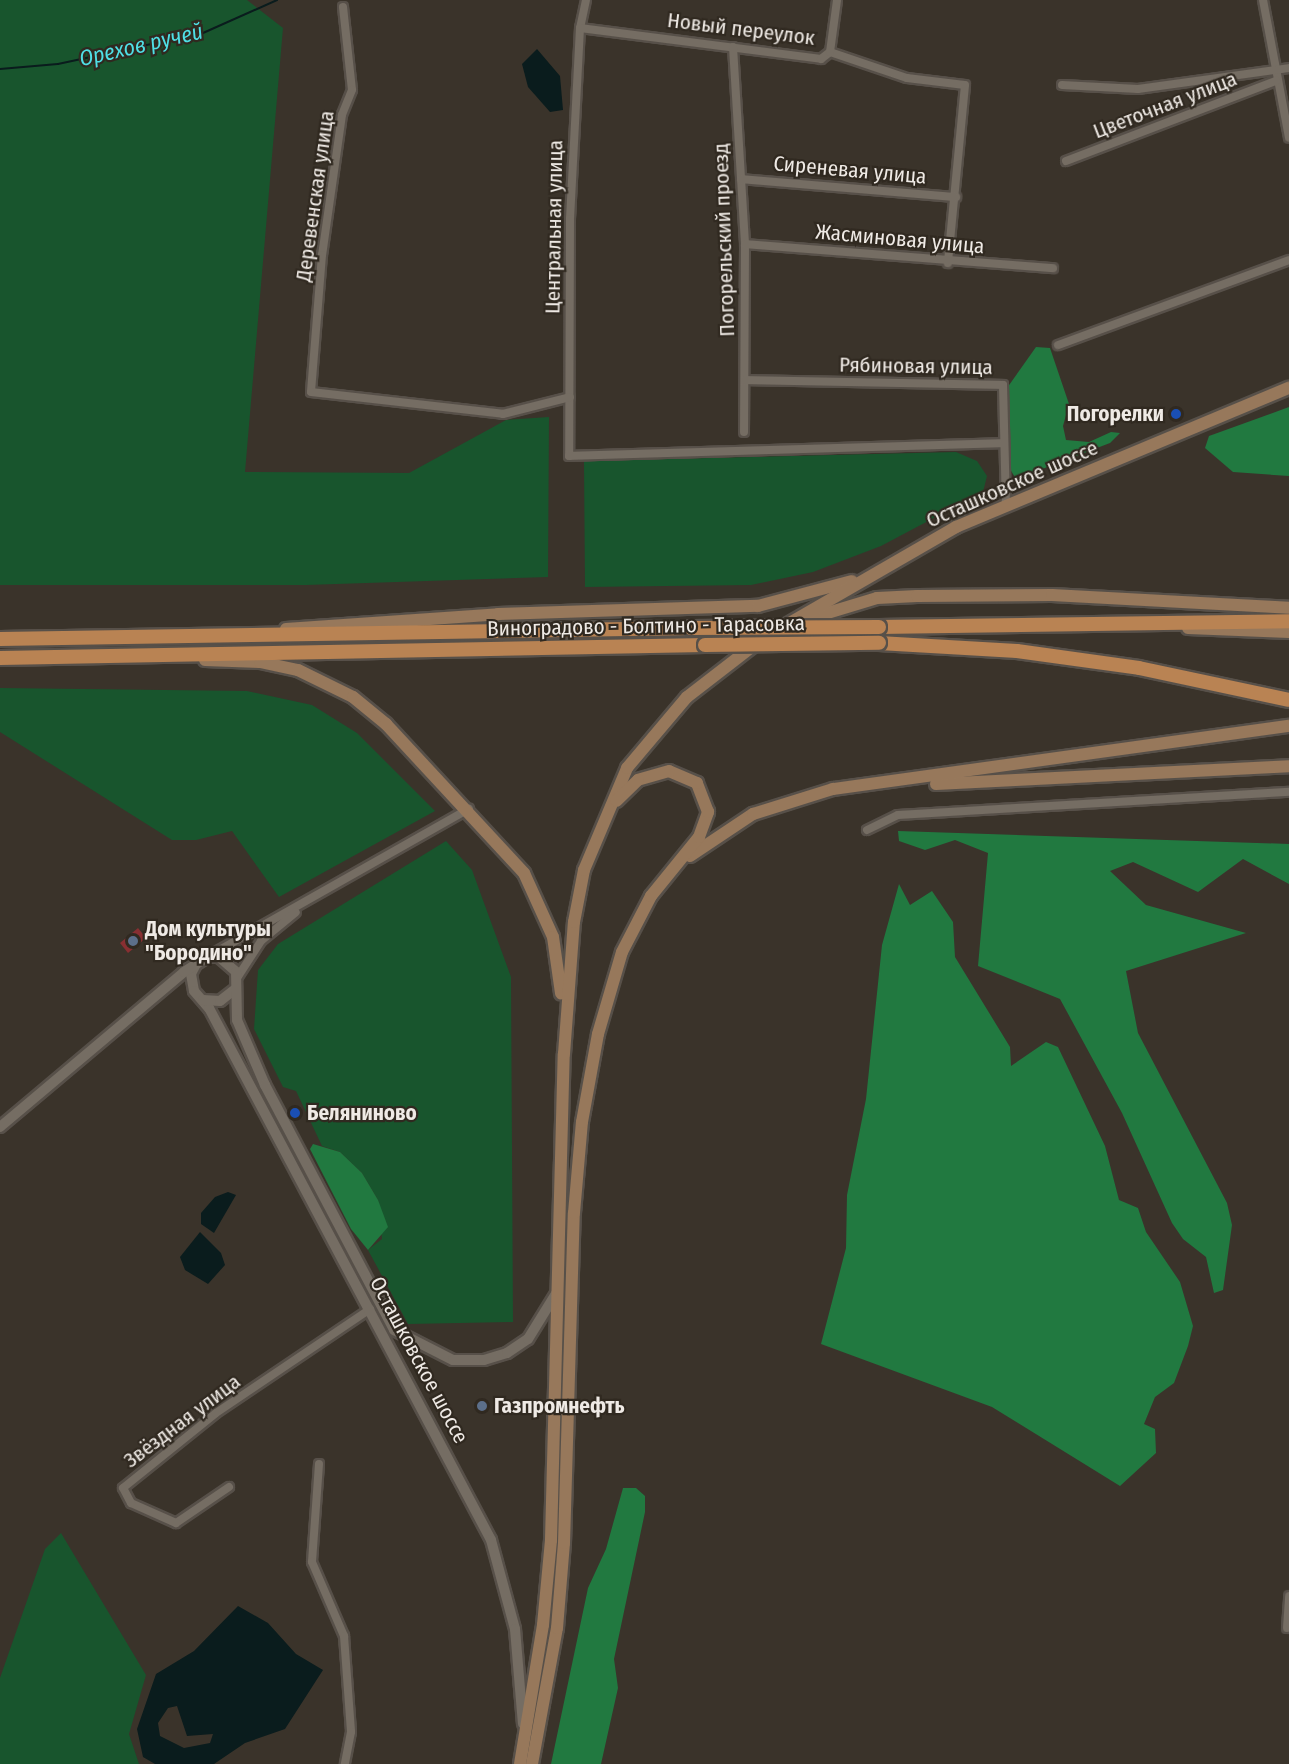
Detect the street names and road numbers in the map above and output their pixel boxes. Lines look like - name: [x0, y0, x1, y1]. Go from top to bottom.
- street label: Новый переулок: [666, 7, 816, 51]
- street label: Цветочная улица: [1090, 66, 1240, 144]
- street label: Деревенская улица: [291, 109, 339, 283]
- street label: Центральная улица: [540, 140, 568, 314]
- street label: Погорельский проезд: [708, 143, 740, 337]
- street label: Сиреневая улица: [773, 151, 927, 189]
- street label: Жасминовая улица: [814, 219, 986, 259]
- street label: Рябиновая улица: [839, 352, 993, 380]
- street label: Осташковское шоссе: [922, 435, 1102, 533]
- street label: Виноградово - Болтино - Тарасовка: [487, 611, 805, 641]
- street label: Осташковское шоссе: [364, 1272, 474, 1448]
- street label: Звёздная улица: [119, 1369, 245, 1473]

